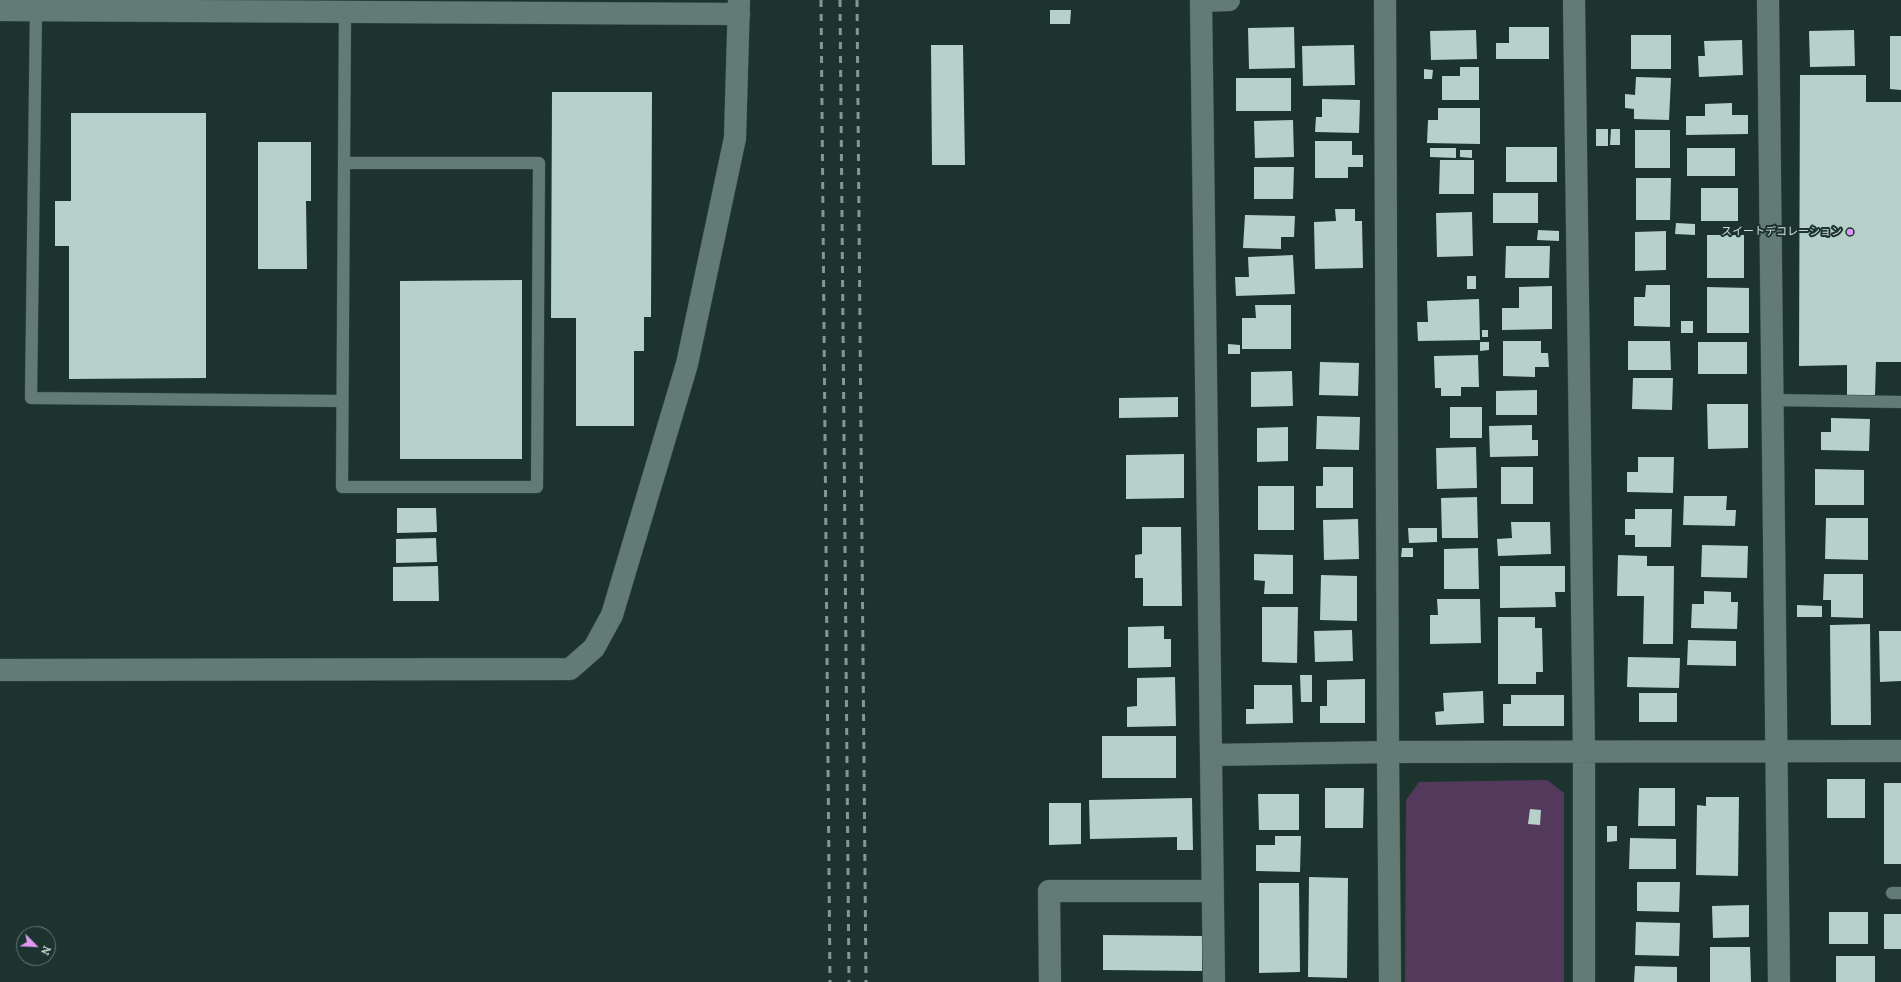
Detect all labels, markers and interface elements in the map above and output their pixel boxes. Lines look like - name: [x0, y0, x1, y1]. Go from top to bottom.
- place label: スイートデコレーション: [1721, 225, 1842, 239]
- marker: スイートデコレーション: [1845, 227, 1855, 237]
- north arrow: [16, 926, 56, 966]
- text: N: [38, 944, 54, 957]

